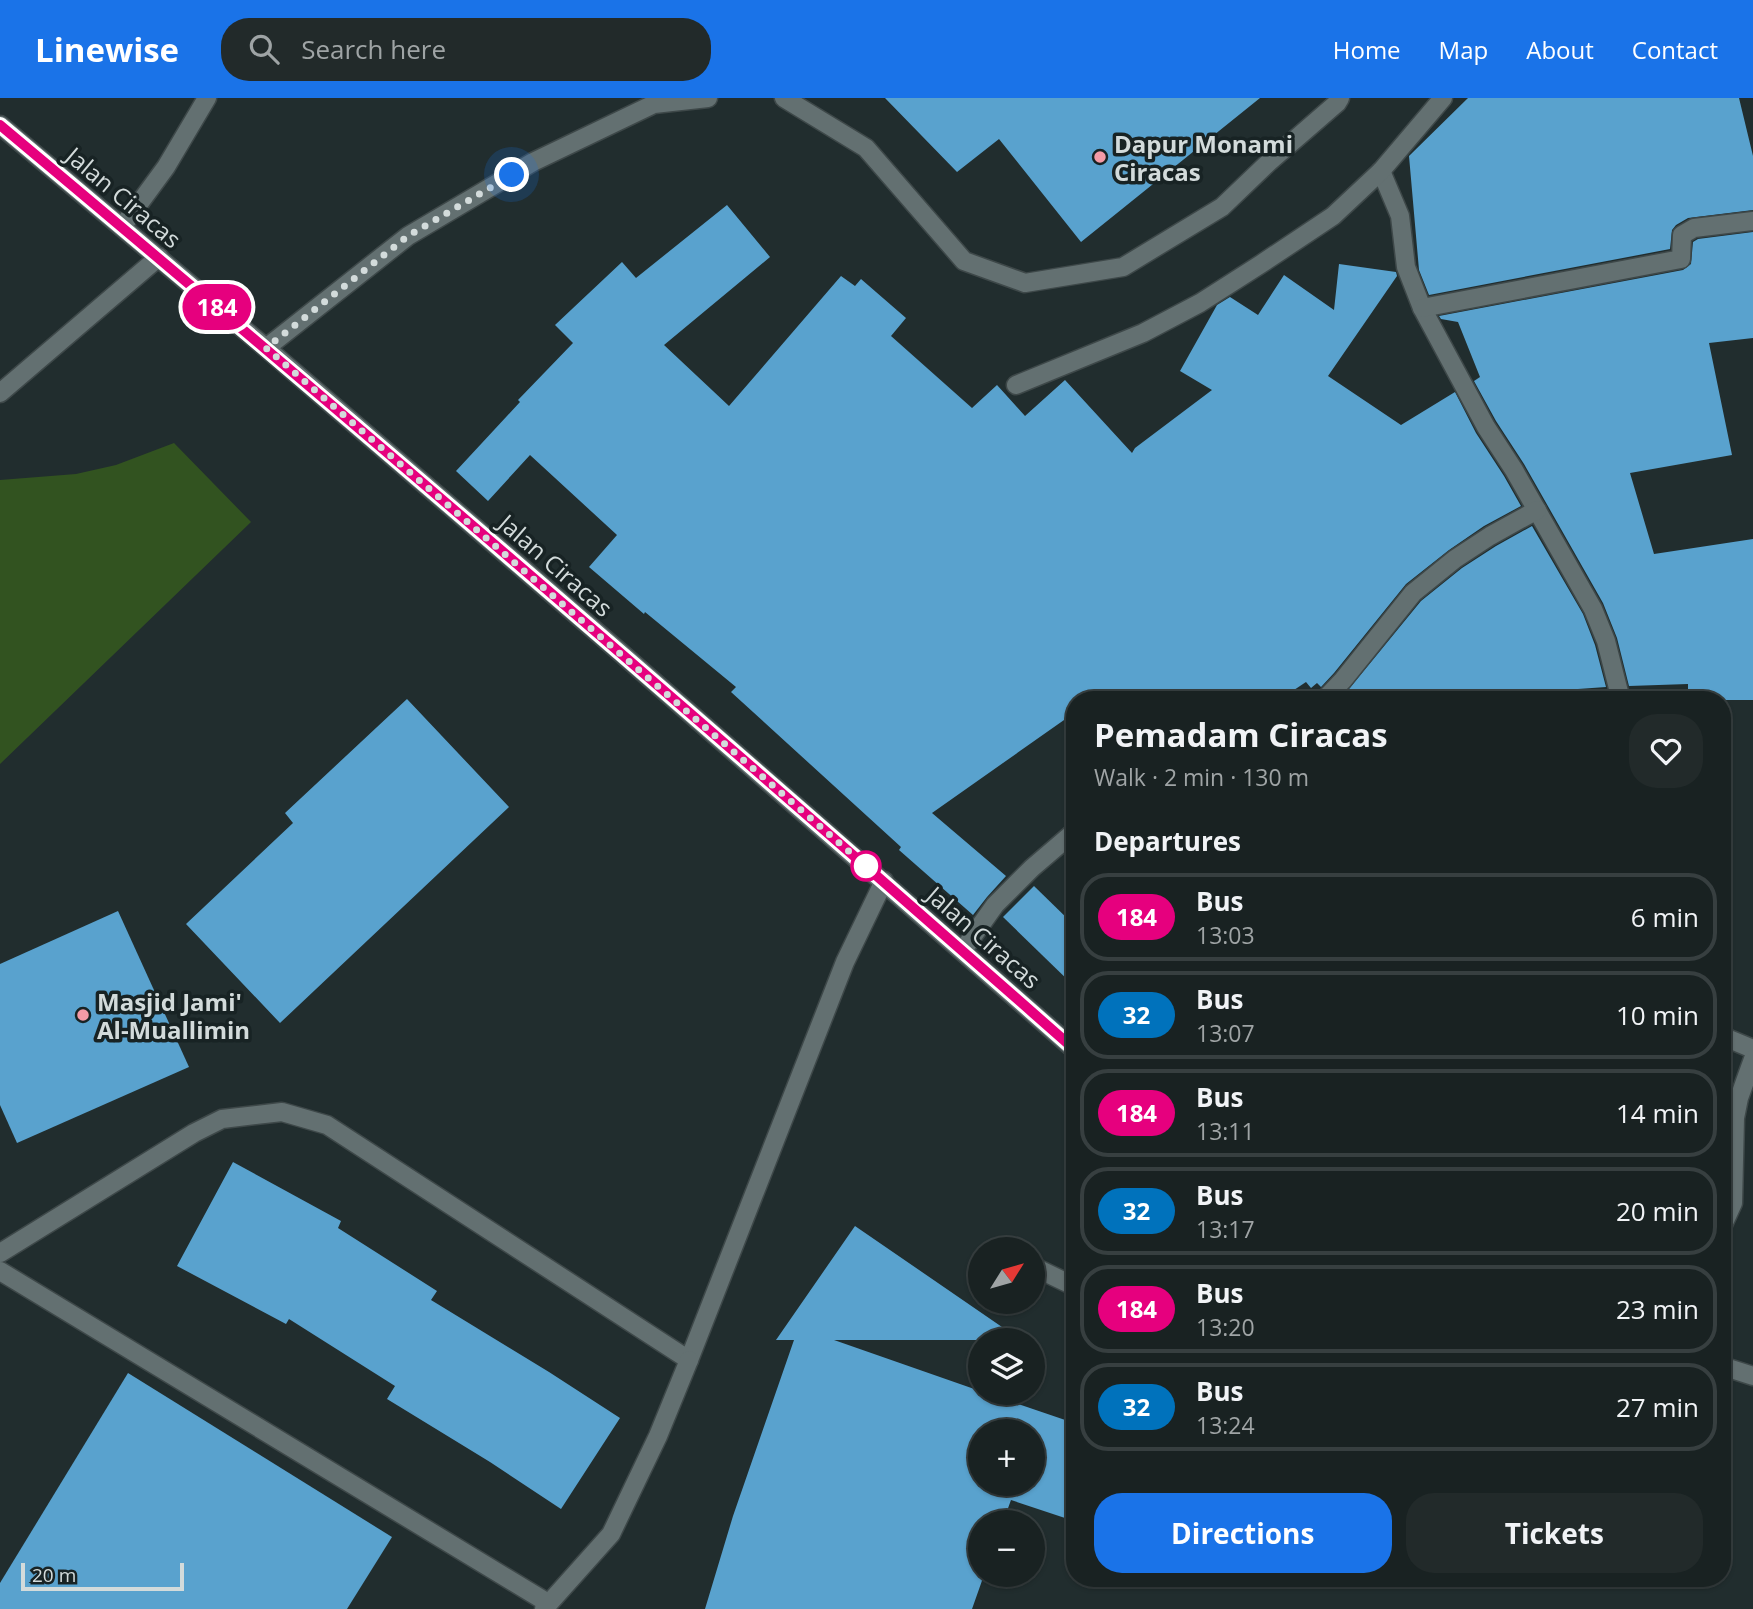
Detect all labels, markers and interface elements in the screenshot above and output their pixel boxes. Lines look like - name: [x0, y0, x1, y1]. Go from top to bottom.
- search box: [221, 18, 711, 81]
- text: Linewise: [35, 27, 179, 72]
- icon: search: [245, 30, 283, 68]
- text: Search here: [301, 31, 446, 67]
- text: Home: [1333, 33, 1401, 66]
- text: Map: [1439, 33, 1488, 66]
- text: About: [1526, 33, 1594, 66]
- text: Contact: [1632, 33, 1718, 66]
- place label: Dapur Monami Ciracas: [1114, 127, 1293, 188]
- street label: Jalan Ciracas: [58, 138, 189, 255]
- marker: Dapur Monami Ciracas: [1092, 149, 1108, 165]
- your location: [494, 157, 529, 192]
- line badge: 184: [177, 284, 257, 330]
- text: 184: [196, 290, 238, 323]
- street label: Jalan Ciracas: [491, 505, 620, 624]
- text: Pemadam Ciracas: [1094, 712, 1388, 757]
- button: heart: [1629, 714, 1703, 788]
- text: Walk · 2 min · 130 m: [1094, 761, 1309, 793]
- text: Departures: [1094, 823, 1241, 859]
- unlabelled marker: [851, 851, 881, 881]
- street label: Jalan Ciracas: [919, 877, 1048, 996]
- text: Bus: [1196, 883, 1243, 919]
- text: 6 min: [1631, 899, 1699, 935]
- text: 184: [1116, 900, 1157, 933]
- text: 13:03: [1196, 919, 1255, 951]
- text: Bus: [1196, 981, 1243, 1017]
- place label: Masjid Jami' Al-Muallimin: [97, 985, 250, 1046]
- text: 10 min: [1616, 997, 1699, 1033]
- text: 32: [1123, 998, 1150, 1031]
- marker: Masjid Jami' Al-Muallimin: [75, 1007, 91, 1023]
- text: 13:07: [1196, 1017, 1255, 1049]
- text: Bus: [1196, 1079, 1243, 1115]
- text: 14 min: [1616, 1095, 1699, 1131]
- text: 184: [1116, 1096, 1157, 1129]
- text: 13:11: [1196, 1115, 1255, 1147]
- text: Bus: [1196, 1177, 1243, 1213]
- text: 20 min: [1616, 1193, 1699, 1229]
- text: 32: [1123, 1194, 1150, 1227]
- text: 13:17: [1196, 1213, 1255, 1245]
- north arrow: [968, 1237, 1045, 1314]
- map controls: [968, 1237, 1045, 1587]
- text: Bus: [1196, 1275, 1243, 1311]
- text: 23 min: [1616, 1291, 1699, 1327]
- text: 184: [1116, 1292, 1157, 1325]
- text: 13:20: [1196, 1311, 1255, 1343]
- button: layers: [968, 1328, 1045, 1405]
- text: Bus: [1196, 1373, 1243, 1409]
- text: 27 min: [1616, 1389, 1699, 1425]
- text: 32: [1123, 1390, 1150, 1423]
- text: 13:24: [1196, 1409, 1255, 1441]
- button: +: [968, 1419, 1045, 1496]
- button: Directions: [1094, 1493, 1392, 1573]
- button: Tickets: [1406, 1493, 1703, 1573]
- button: −: [968, 1510, 1045, 1587]
- scale bar: [21, 1560, 184, 1592]
- text: 20 m: [32, 1562, 76, 1588]

